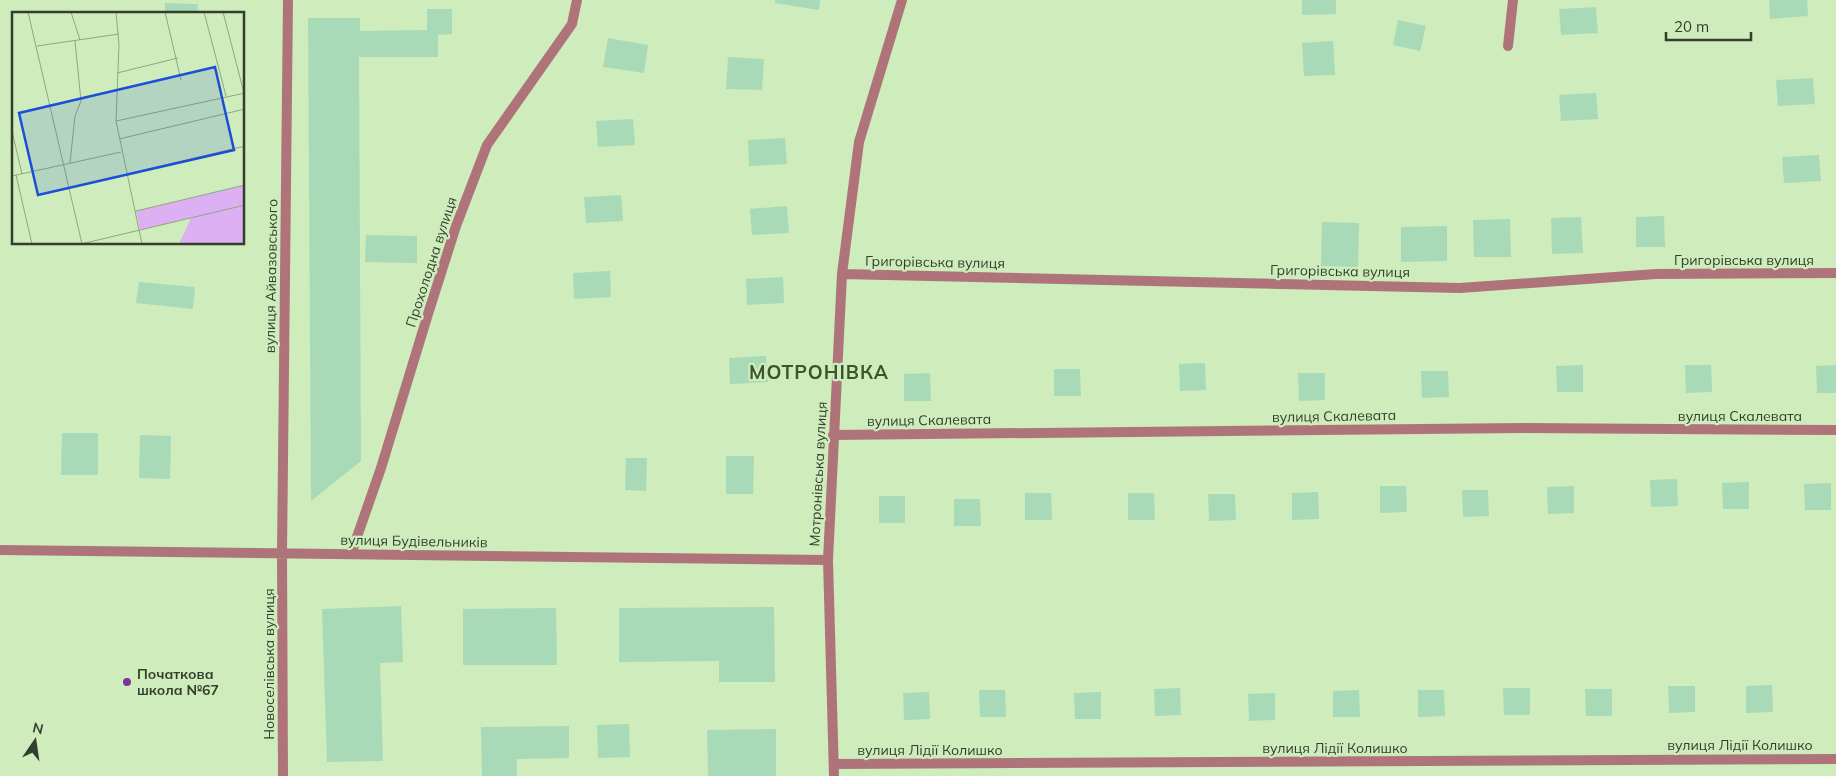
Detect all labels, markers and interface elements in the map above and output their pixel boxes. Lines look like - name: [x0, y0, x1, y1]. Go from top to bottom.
- scale bar: [1666, 10, 1751, 42]
- inset map: [12, 12, 245, 245]
- text: 20 m: [1674, 17, 1709, 36]
- street label: Прохолодна вулиця: [401, 195, 461, 329]
- street label: вулиця Айвазовського: [261, 199, 281, 353]
- street label: Григорівська вулиця: [1674, 251, 1814, 269]
- street label: Григорівська вулиця: [865, 252, 1005, 272]
- street label: Григорівська вулиця: [1270, 261, 1410, 281]
- district label: МОТРОНІВКА: [749, 360, 889, 384]
- street label: Мотронівська вулиця: [805, 401, 831, 547]
- street label: вулиця Скалевата: [1272, 406, 1396, 426]
- street label: вулиця Скалевата: [1678, 407, 1802, 425]
- street label: вулиця Скалевата: [867, 410, 991, 430]
- street label: вулиця Будівельників: [340, 531, 488, 551]
- street label: Новоселівська вулиця: [260, 588, 278, 740]
- place label: Початкова школа №67: [137, 665, 219, 699]
- marker: Початкова школа №67: [121, 676, 133, 688]
- north arrow: [10, 716, 60, 766]
- text: N: [31, 718, 45, 738]
- street label: вулиця Лідії Колишко: [1667, 736, 1813, 754]
- street label: вулиця Лідії Колишко: [1262, 739, 1408, 757]
- street label: вулиця Лідії Колишко: [857, 741, 1003, 759]

